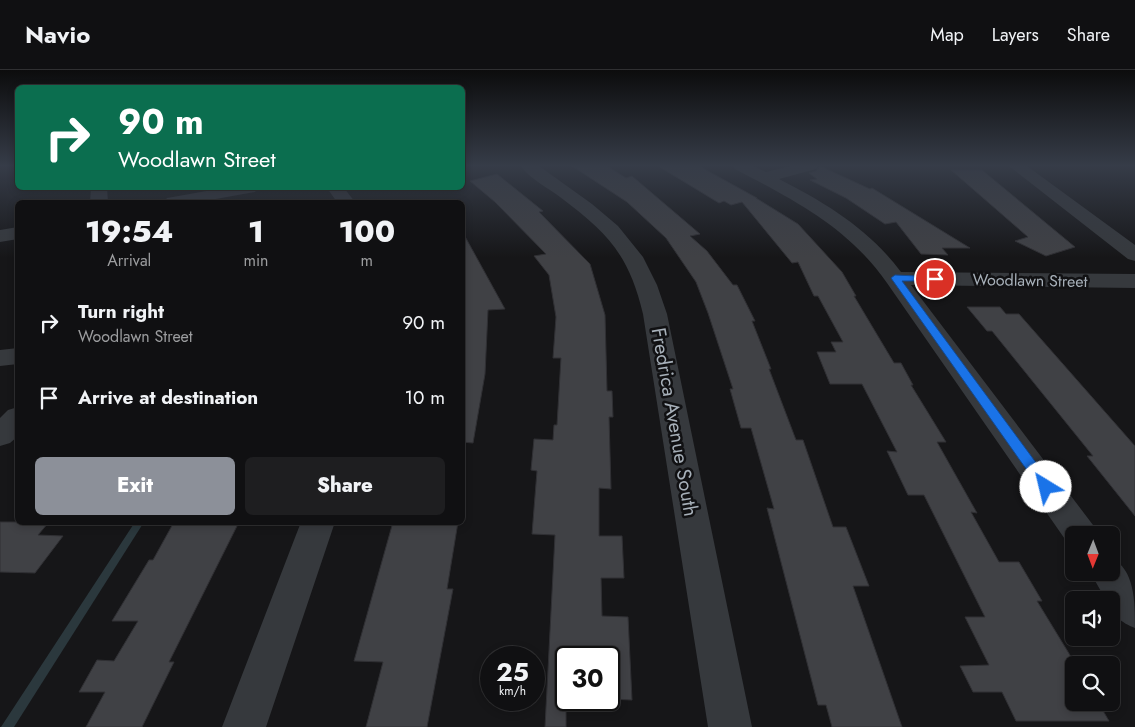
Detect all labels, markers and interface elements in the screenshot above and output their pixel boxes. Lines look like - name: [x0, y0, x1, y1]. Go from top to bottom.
- text: Navio: [25, 17, 90, 52]
- text: Map: [930, 22, 964, 48]
- text: Layers: [992, 22, 1039, 48]
- text: Share: [1067, 22, 1110, 48]
- text: 90 m: [118, 97, 204, 147]
- icon: right: [35, 105, 100, 170]
- text: Woodlawn Street: [118, 143, 276, 175]
- text: 19:54: [85, 210, 174, 253]
- text: 1: [248, 210, 264, 253]
- text: 100: [338, 210, 395, 253]
- text: Arrival: [107, 249, 151, 272]
- text: min: [243, 249, 268, 272]
- text: m: [360, 249, 373, 272]
- pin: [914, 258, 956, 300]
- icon: arrive: [921, 265, 949, 293]
- street label: Woodlawn Street: [972, 268, 1088, 293]
- text: Turn right: [78, 298, 164, 325]
- icon: right: [35, 309, 63, 337]
- text: 90 m: [402, 309, 445, 336]
- text: Woodlawn Street: [78, 325, 193, 348]
- street label: Fredrica Avenue South: [644, 325, 705, 519]
- icon: arrive: [35, 384, 63, 412]
- text: Arrive at destination: [78, 384, 258, 411]
- text: 10 m: [405, 384, 445, 411]
- button: Exit: [35, 457, 235, 515]
- button: Share: [245, 457, 445, 515]
- position arrow: [1019, 460, 1071, 512]
- north arrow: [1065, 526, 1120, 581]
- map controls: [1065, 526, 1120, 711]
- button: sound: [1065, 591, 1120, 646]
- speed limit sign: 30: [555, 646, 620, 711]
- text: 25: [496, 654, 529, 690]
- button: search: [1065, 656, 1120, 711]
- text: km/h: [499, 682, 526, 700]

